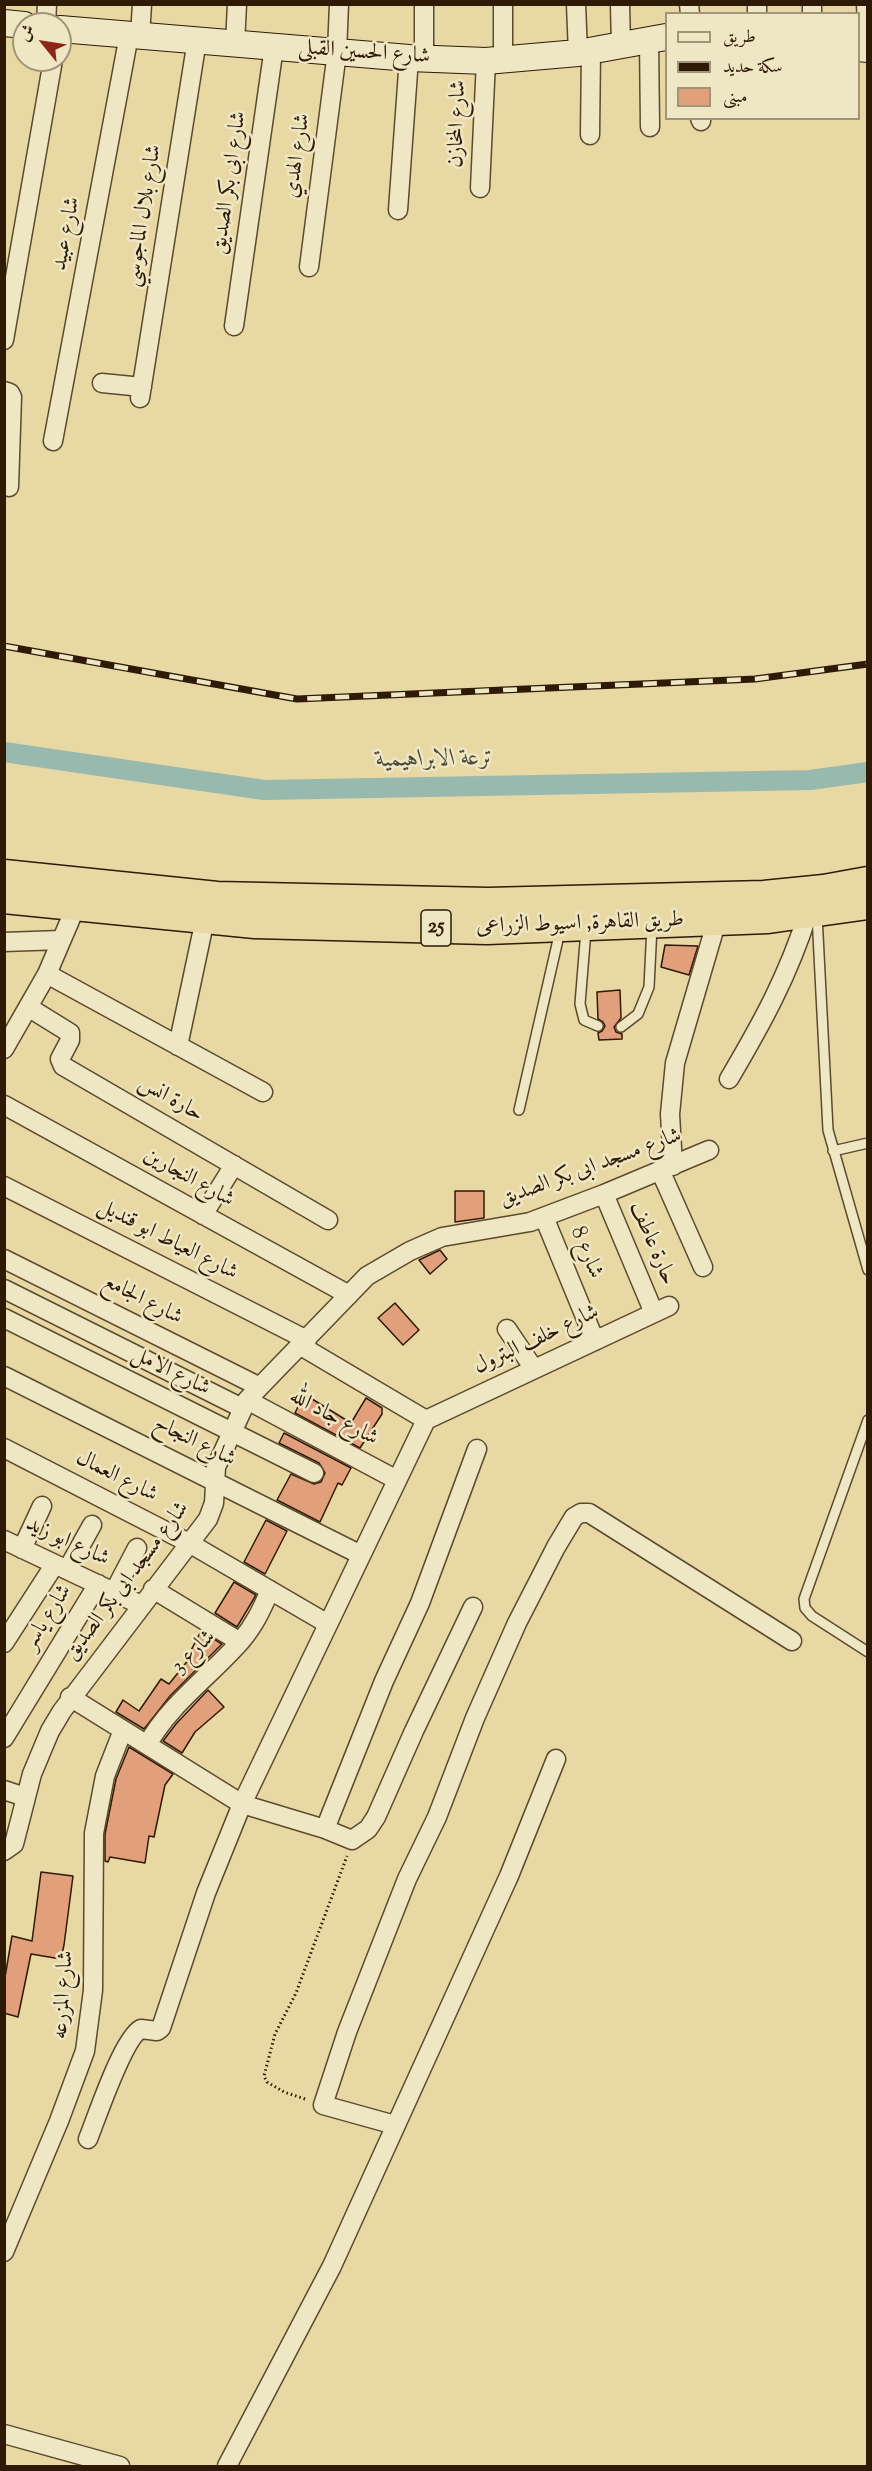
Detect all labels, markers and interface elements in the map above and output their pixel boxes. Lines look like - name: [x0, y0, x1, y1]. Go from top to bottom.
- north arrow: [12, 12, 72, 72]
- legend: [665, 12, 860, 120]
- text: ش: [14, 21, 42, 46]
- text: طريق: [723, 25, 756, 51]
- street label: شارع الحسين القبلى: [297, 36, 431, 72]
- text: سكة حديد: [723, 55, 783, 81]
- street label: شارع المخازن: [444, 80, 474, 168]
- text: مبنى: [723, 85, 748, 111]
- street label: شارع ابى بكر الصديق: [208, 110, 254, 256]
- street label: شارع الهدي: [280, 112, 318, 200]
- street label: شارع بلال الماجوسي: [121, 143, 169, 289]
- street label: شارع عبيد: [48, 195, 88, 273]
- water label: ترعة الابراهيمية: [376, 746, 494, 776]
- street label: طريق القاهرة, اسيوط الزراعى: [476, 908, 684, 942]
- road number: 25: [421, 910, 451, 946]
- street label: حارة انس: [133, 1071, 207, 1129]
- street label: شارع مسجد ابى بكر الصديق: [496, 1124, 686, 1214]
- street label: شارع النجارين: [138, 1143, 238, 1215]
- street label: شارع العياط ابو قنديل: [92, 1194, 242, 1288]
- street label: حارة عاطف: [622, 1198, 680, 1290]
- street label: شارع 8: [563, 1223, 607, 1283]
- street label: شارع الجامع: [98, 1270, 186, 1332]
- street label: شارع خلف البترول: [470, 1300, 604, 1382]
- street label: شارع الامل: [126, 1343, 214, 1403]
- street label: شارع جاد الله: [284, 1385, 382, 1453]
- street label: شارع النجاح: [149, 1412, 239, 1474]
- street label: شارع العمال: [71, 1446, 161, 1510]
- street label: شارع مسجد ابى بكر الصديق: [60, 1497, 196, 1667]
- street label: شارع ابو زيد: [21, 1512, 113, 1574]
- street label: شارع ياسر: [19, 1581, 79, 1655]
- street label: شارع 3: [167, 1625, 223, 1681]
- street label: شارع المزرعه: [49, 1950, 81, 2040]

